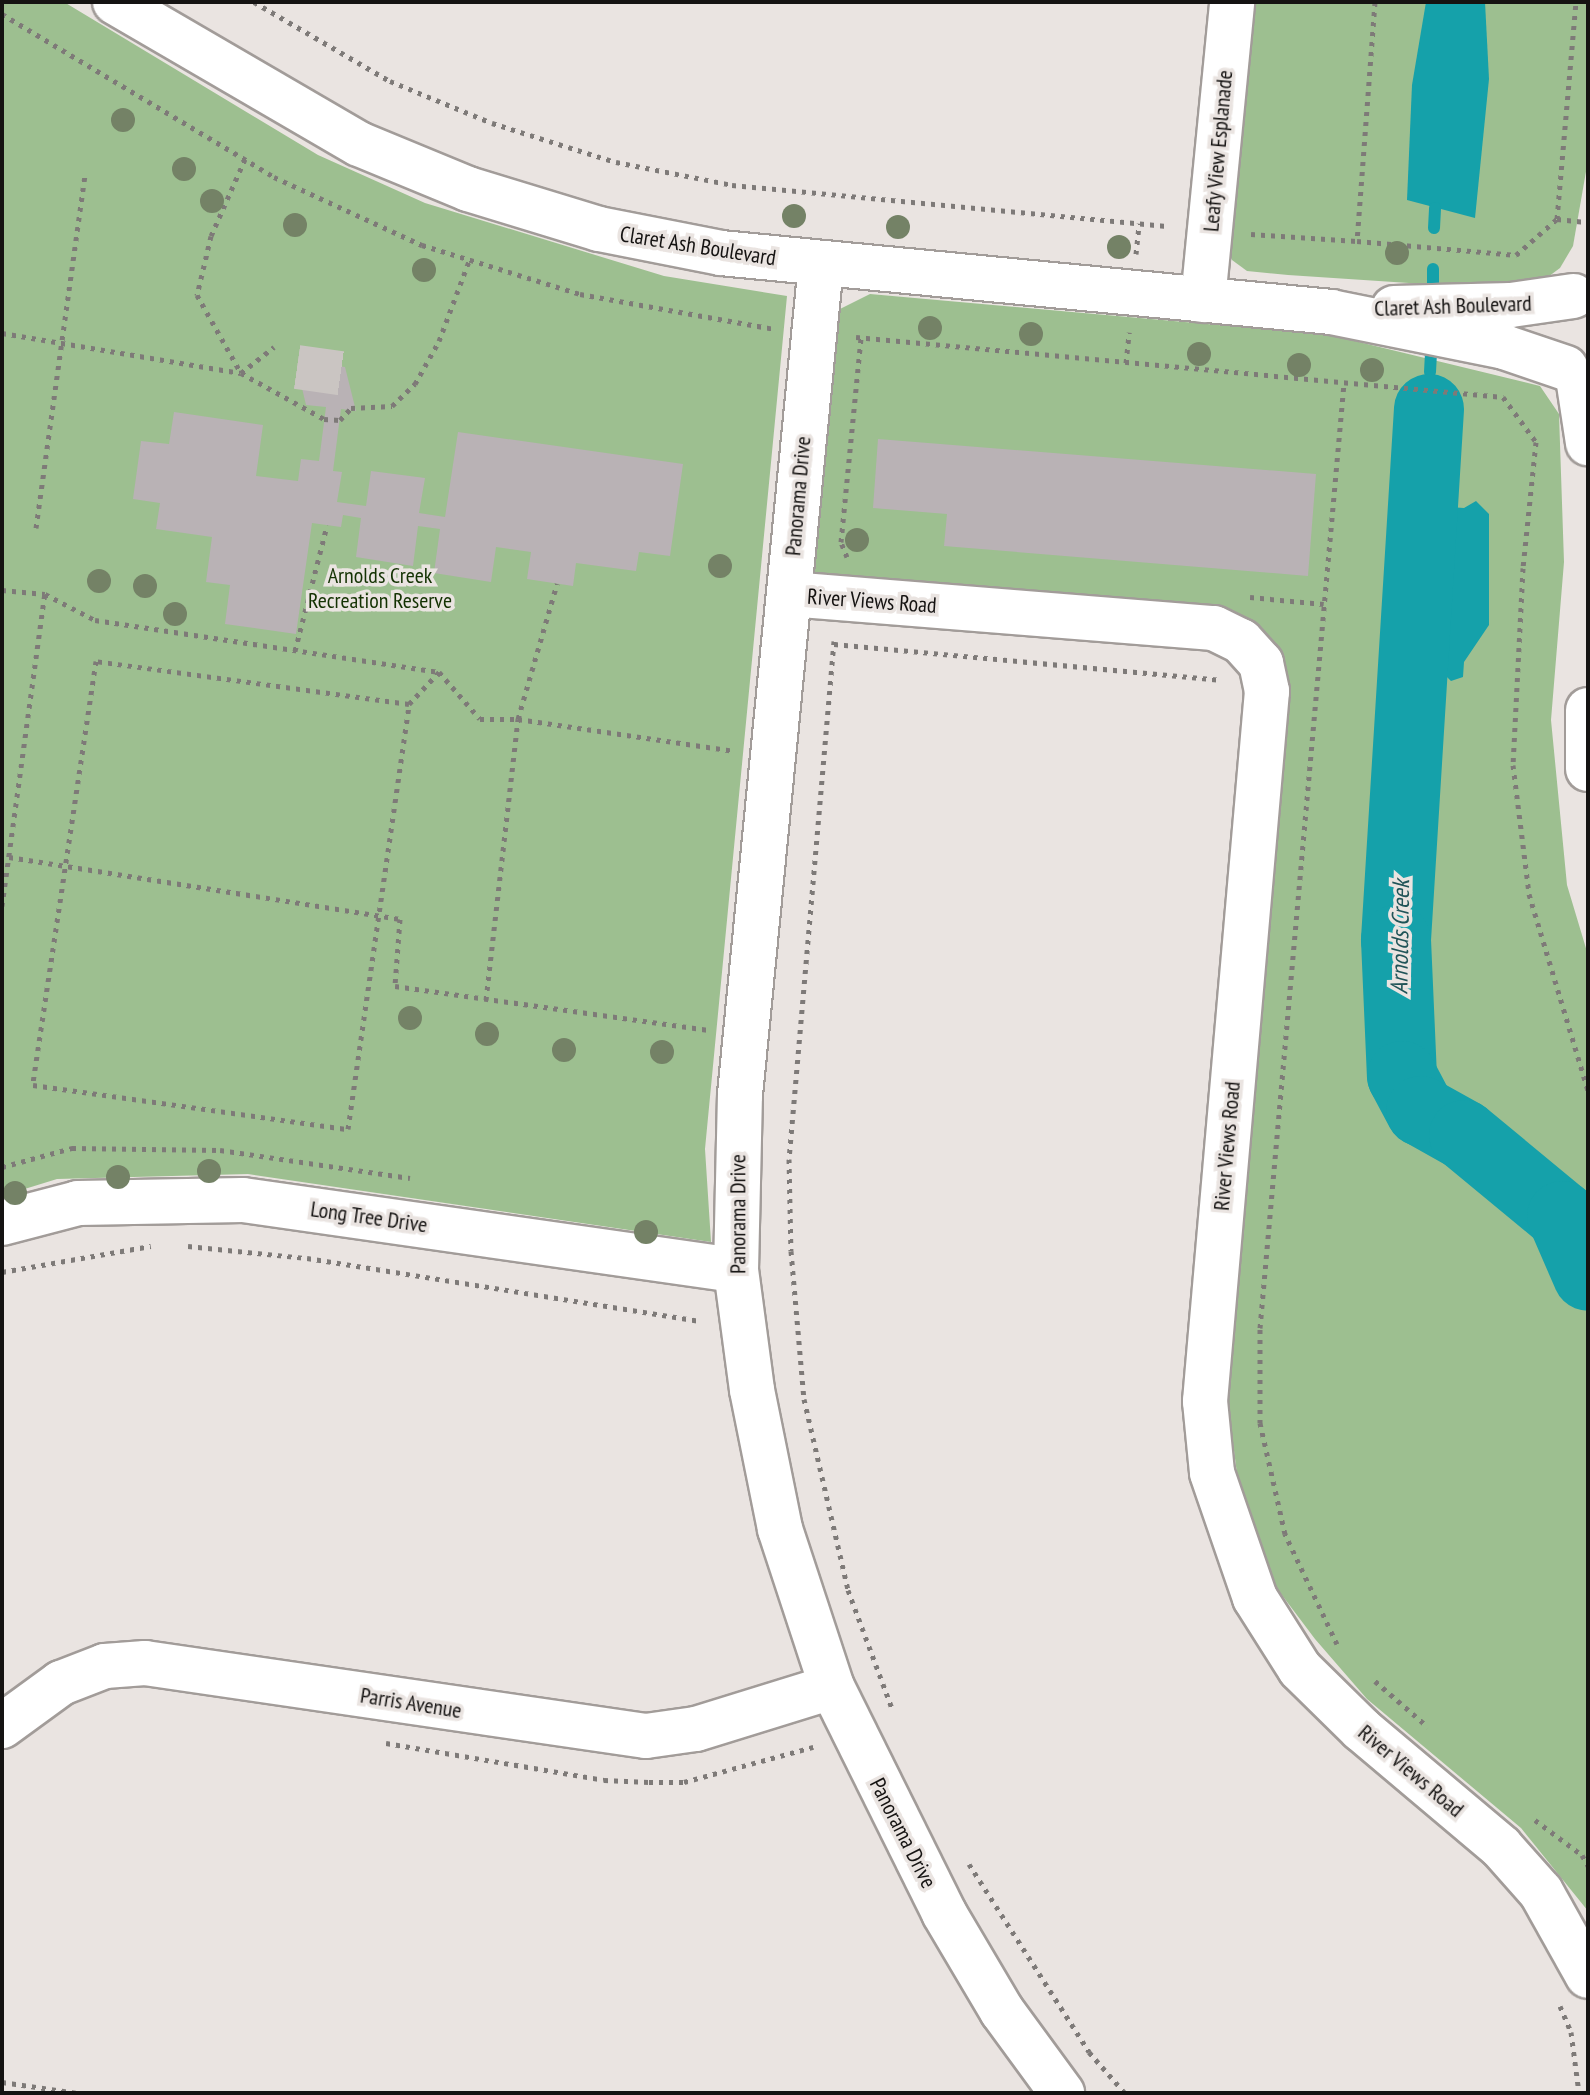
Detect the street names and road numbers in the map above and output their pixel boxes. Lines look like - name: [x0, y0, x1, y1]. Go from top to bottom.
- street label: Leafy View Esplanade: [1198, 68, 1238, 234]
- street label: Claret Ash Boulevard: [618, 221, 778, 271]
- street label: Claret Ash Boulevard: [1374, 290, 1532, 322]
- street label: Panorama Drive: [780, 435, 816, 557]
- street label: River Views Road: [806, 583, 938, 619]
- street label: River Views Road: [1208, 1080, 1246, 1212]
- street label: Panorama Drive: [725, 1154, 751, 1274]
- street label: Long Tree Drive: [309, 1196, 429, 1238]
- street label: Parris Avenue: [358, 1682, 464, 1724]
- street label: River Views Road: [1353, 1719, 1469, 1823]
- street label: Panorama Drive: [864, 1774, 942, 1892]

